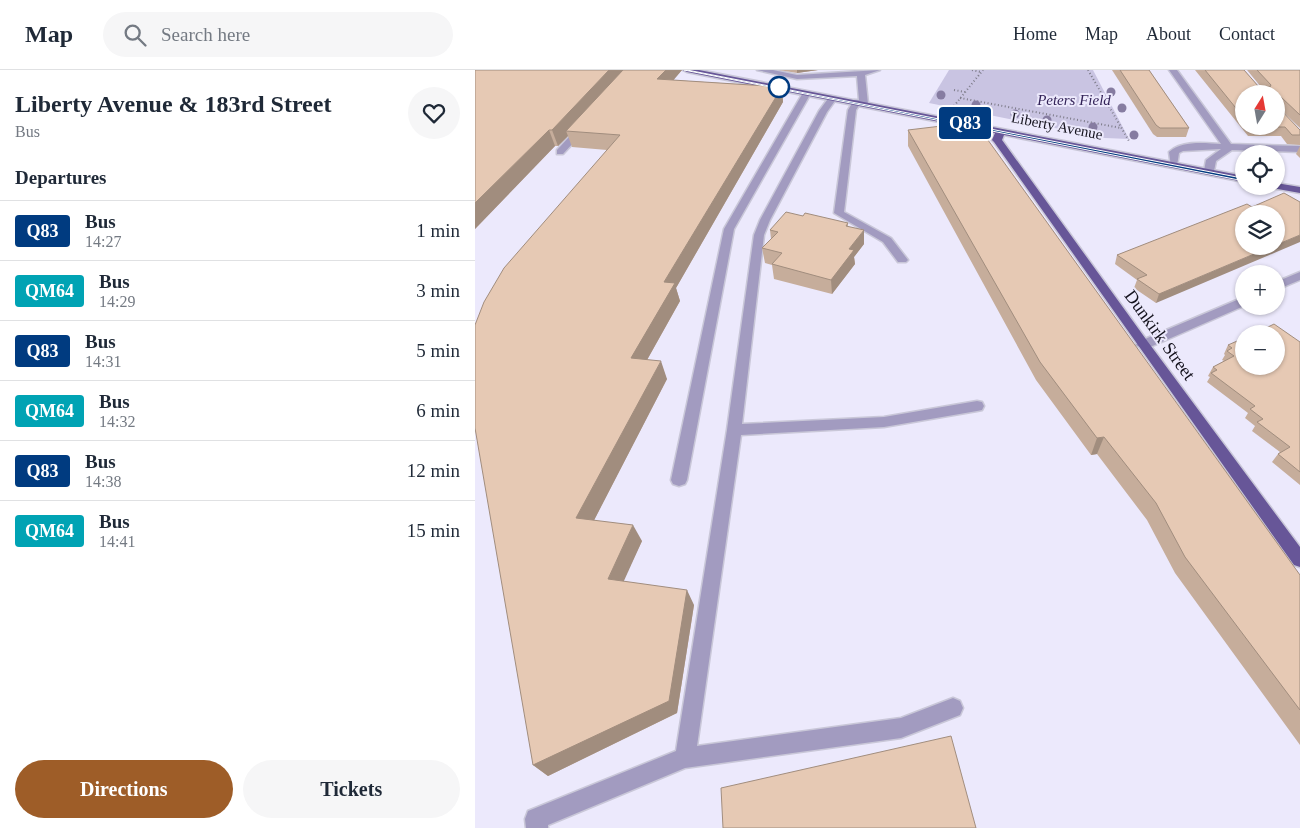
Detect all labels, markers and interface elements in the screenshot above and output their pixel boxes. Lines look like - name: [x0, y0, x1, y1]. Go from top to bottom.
- search box: [103, 12, 453, 57]
- text: Map: [25, 21, 73, 47]
- icon: search: [121, 21, 149, 49]
- text: Search here: [161, 24, 250, 45]
- text: Home: [1013, 24, 1057, 44]
- text: Map: [1085, 24, 1118, 44]
- text: About: [1146, 24, 1191, 44]
- text: Contact: [1219, 24, 1275, 44]
- unlabelled marker: [768, 76, 790, 98]
- north arrow: [1235, 85, 1285, 135]
- map controls: [1235, 85, 1285, 375]
- button: heart: [408, 87, 460, 139]
- text: Liberty Avenue & 183rd Street: [15, 91, 331, 117]
- park label: Peters Field: [1036, 92, 1111, 108]
- line badge: Q83: [936, 107, 994, 139]
- street label: Liberty Avenue: [1010, 109, 1104, 143]
- text: Q83: [949, 113, 981, 133]
- text: Bus: [15, 123, 40, 140]
- button: locate: [1235, 145, 1285, 195]
- text: Departures: [15, 167, 106, 188]
- button: layers: [1235, 205, 1285, 255]
- text: Bus: [85, 211, 116, 232]
- text: 1 min: [416, 220, 460, 241]
- text: Q83: [26, 221, 59, 241]
- text: 14:27: [85, 233, 121, 250]
- button: +: [1235, 265, 1285, 315]
- text: Bus: [99, 271, 130, 292]
- text: 3 min: [416, 280, 460, 301]
- text: QM64: [25, 281, 74, 301]
- street label: Dunkirk Street: [1121, 286, 1199, 384]
- text: 14:29: [99, 293, 135, 310]
- button: −: [1235, 325, 1285, 375]
- text: Bus: [85, 331, 116, 352]
- text: 5 min: [416, 340, 460, 361]
- text: Q83: [26, 341, 59, 361]
- text: 14:31: [85, 353, 121, 370]
- text: Bus: [99, 391, 130, 412]
- text: 6 min: [416, 400, 460, 421]
- text: QM64: [25, 401, 74, 421]
- text: 14:32: [99, 413, 135, 430]
- text: Bus: [85, 451, 116, 472]
- text: 12 min: [407, 460, 460, 481]
- text: Q83: [26, 461, 59, 481]
- text: 14:38: [85, 473, 121, 490]
- text: Bus: [99, 511, 130, 532]
- text: 15 min: [407, 520, 460, 541]
- text: QM64: [25, 521, 74, 541]
- text: 14:41: [99, 533, 135, 550]
- button: Directions: [15, 760, 233, 818]
- button: Tickets: [243, 760, 460, 818]

